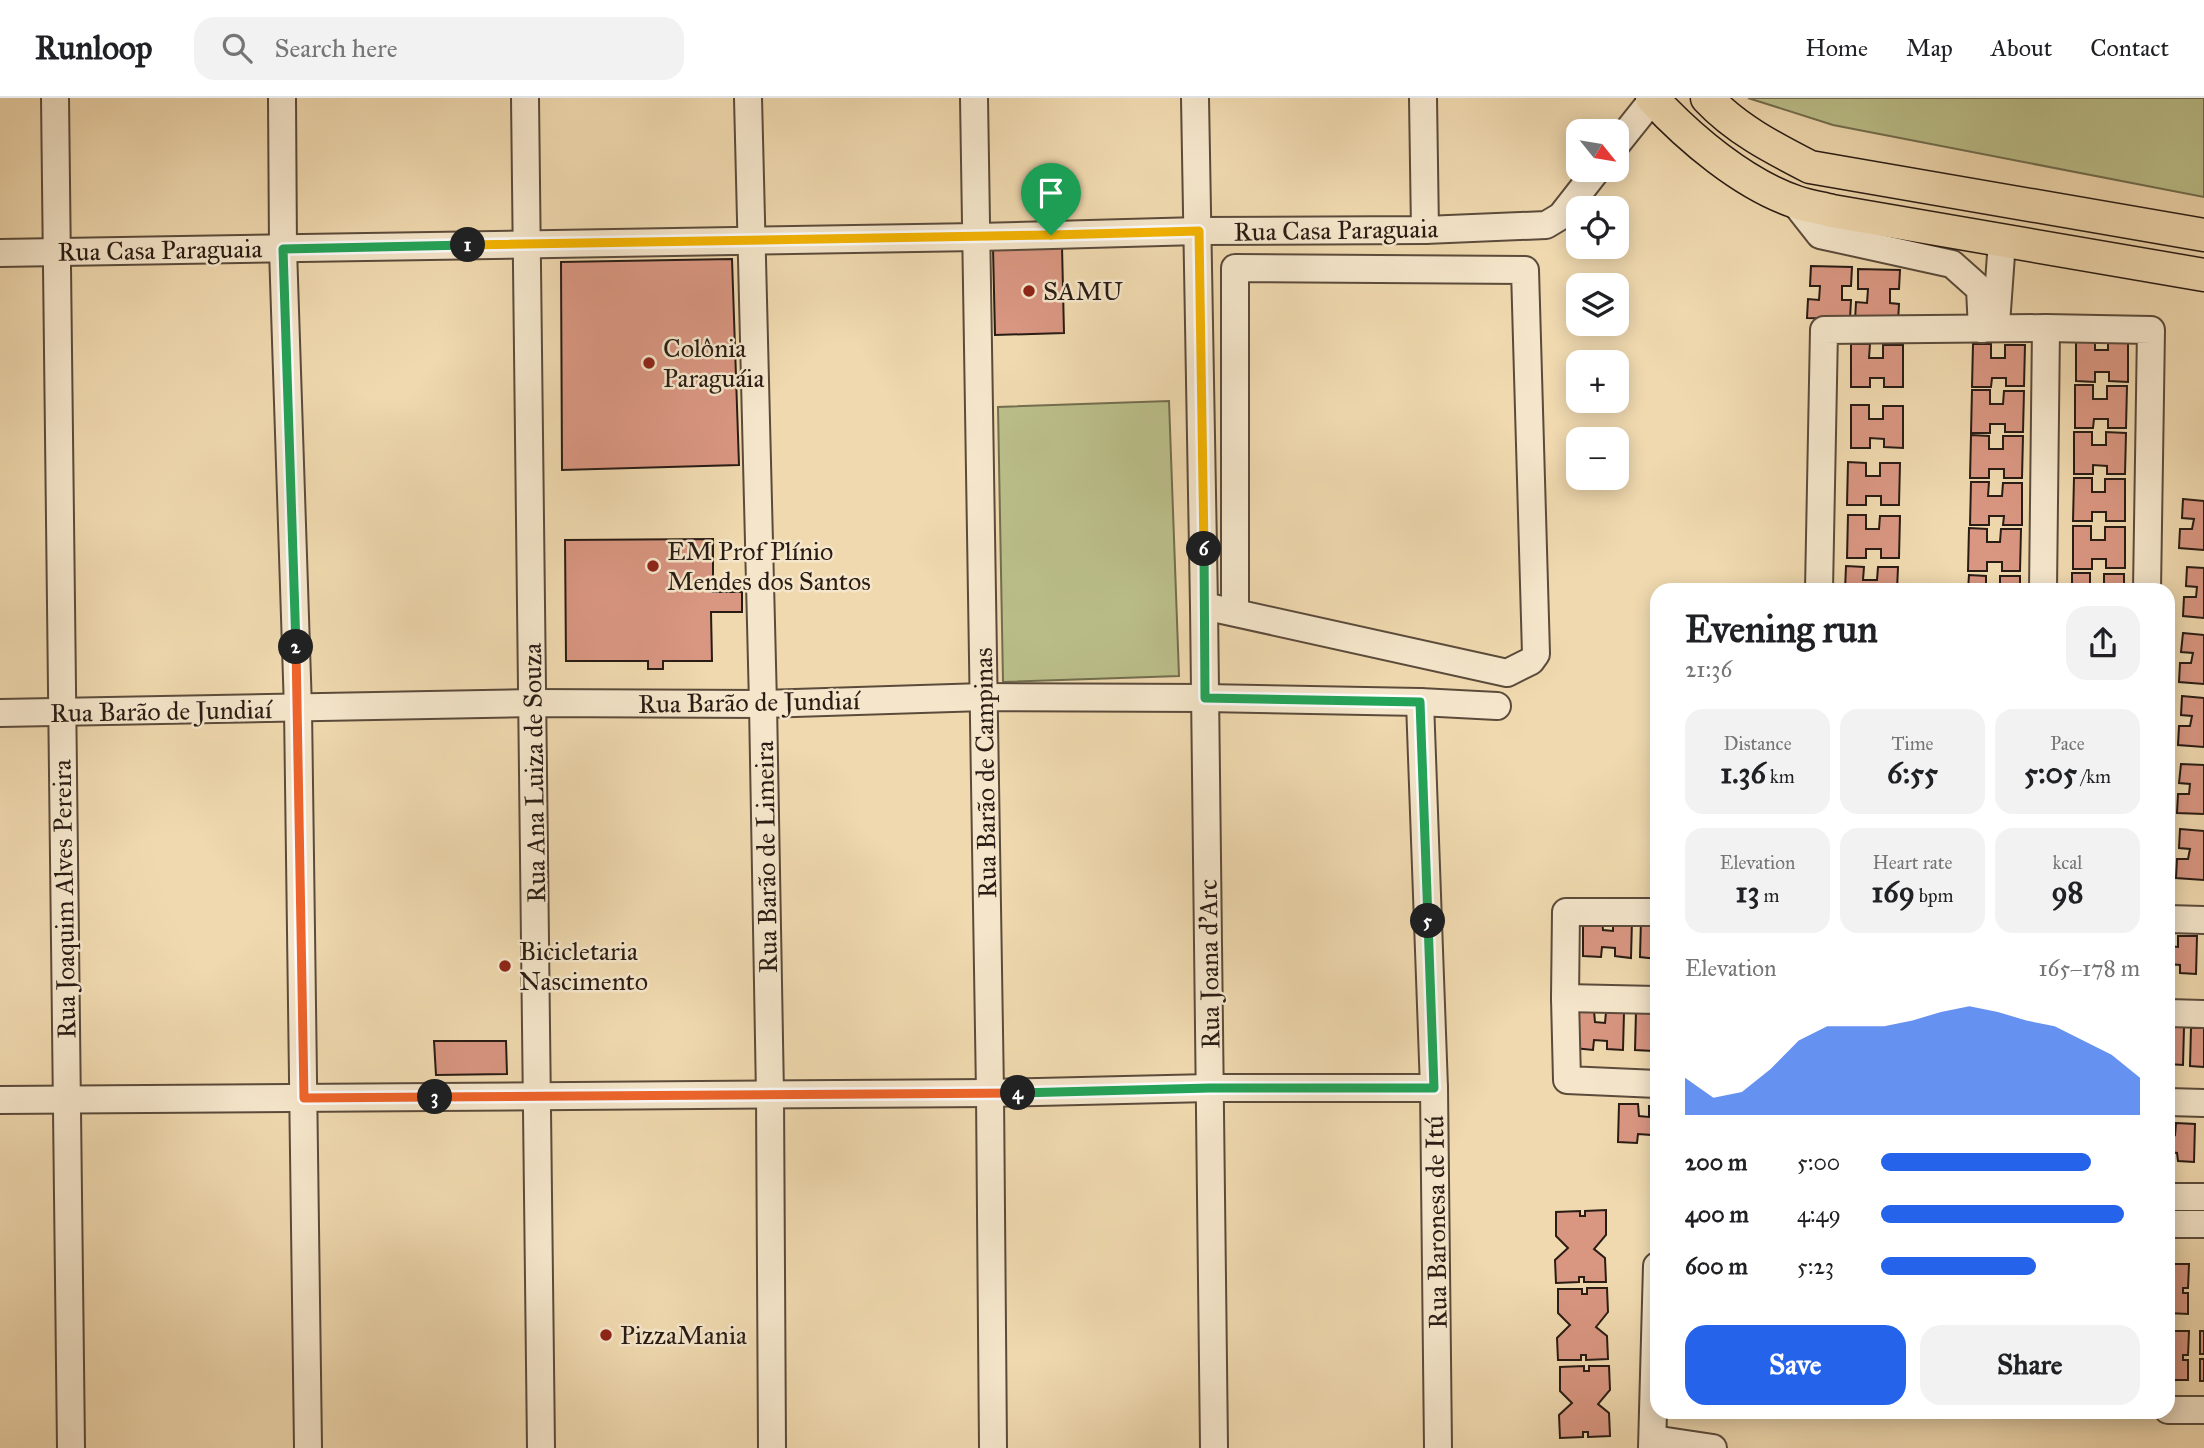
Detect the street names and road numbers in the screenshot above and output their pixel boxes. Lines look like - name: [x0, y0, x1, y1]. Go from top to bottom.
- street label: Rua Casa Paraguaia: [1233, 212, 1439, 248]
- street label: Rua Casa Paraguaia: [57, 232, 263, 268]
- street label: Rua Ana Luiza de Souza: [516, 643, 552, 903]
- street label: Rua Barão de Campinas: [967, 647, 1003, 899]
- street label: Rua Barão de Jundiaí: [638, 684, 862, 720]
- street label: Rua Barão de Jundiaí: [50, 693, 274, 729]
- street label: Rua Barão de Limeira: [748, 740, 784, 974]
- street label: Rua Joaquim Alves Pereira: [46, 759, 82, 1039]
- street label: Rua Joana d'Arc: [1192, 879, 1226, 1049]
- street label: Rua Baronesa de Itú: [1418, 1115, 1454, 1329]

